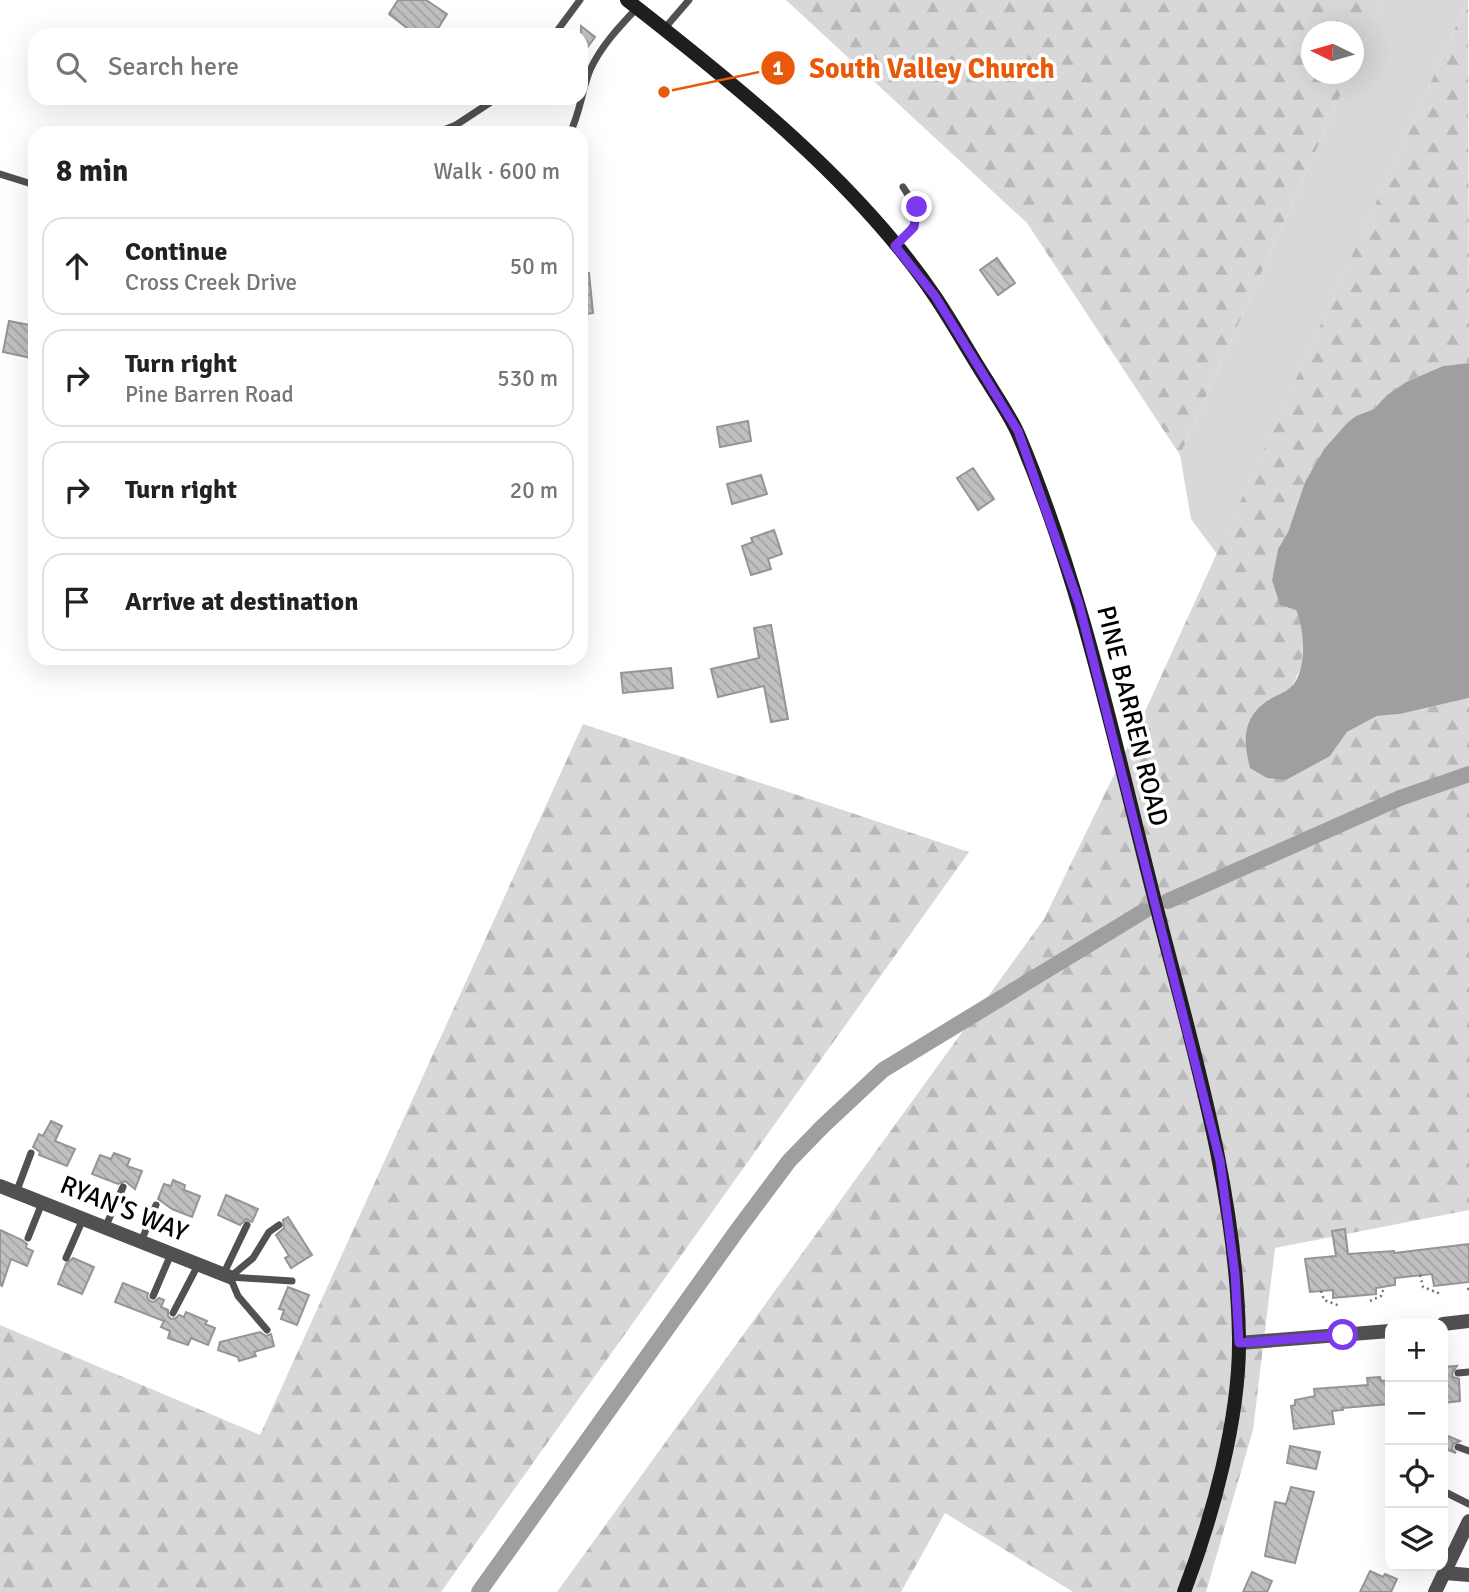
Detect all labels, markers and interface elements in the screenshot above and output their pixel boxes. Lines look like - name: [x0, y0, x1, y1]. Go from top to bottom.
- north arrow: [1301, 21, 1364, 84]
- search box: [28, 28, 588, 105]
- callout: South Valley Church: [761, 43, 1069, 92]
- icon: search: [52, 48, 90, 86]
- text: Search here: [108, 51, 239, 83]
- text: South Valley Church: [809, 52, 1055, 86]
- text: 1: [772, 55, 784, 81]
- text: 8 min: [56, 153, 128, 190]
- text: Walk · 600 m: [434, 157, 560, 186]
- route end: [901, 191, 932, 222]
- text: Continue: [125, 236, 227, 268]
- icon: ahead: [58, 247, 96, 285]
- text: 50 m: [510, 252, 558, 281]
- text: Cross Creek Drive: [125, 268, 297, 297]
- text: Turn right: [125, 348, 237, 380]
- icon: right: [58, 359, 96, 397]
- text: 530 m: [497, 364, 558, 393]
- text: Pine Barren Road: [125, 380, 294, 409]
- icon: right: [58, 471, 96, 509]
- text: Turn right: [125, 474, 237, 506]
- text: 20 m: [510, 476, 558, 505]
- icon: arrive: [58, 583, 96, 621]
- text: Arrive at destination: [125, 586, 358, 618]
- street label: PINE BARREN ROAD: [1089, 602, 1175, 830]
- street label: RYAN'S WAY: [56, 1169, 192, 1249]
- route start: [1327, 1319, 1358, 1350]
- map controls: [1385, 1319, 1448, 1571]
- button: +: [1385, 1319, 1448, 1382]
- button: −: [1385, 1382, 1448, 1445]
- button: locate: [1385, 1445, 1448, 1508]
- button: layers: [1385, 1508, 1448, 1571]

